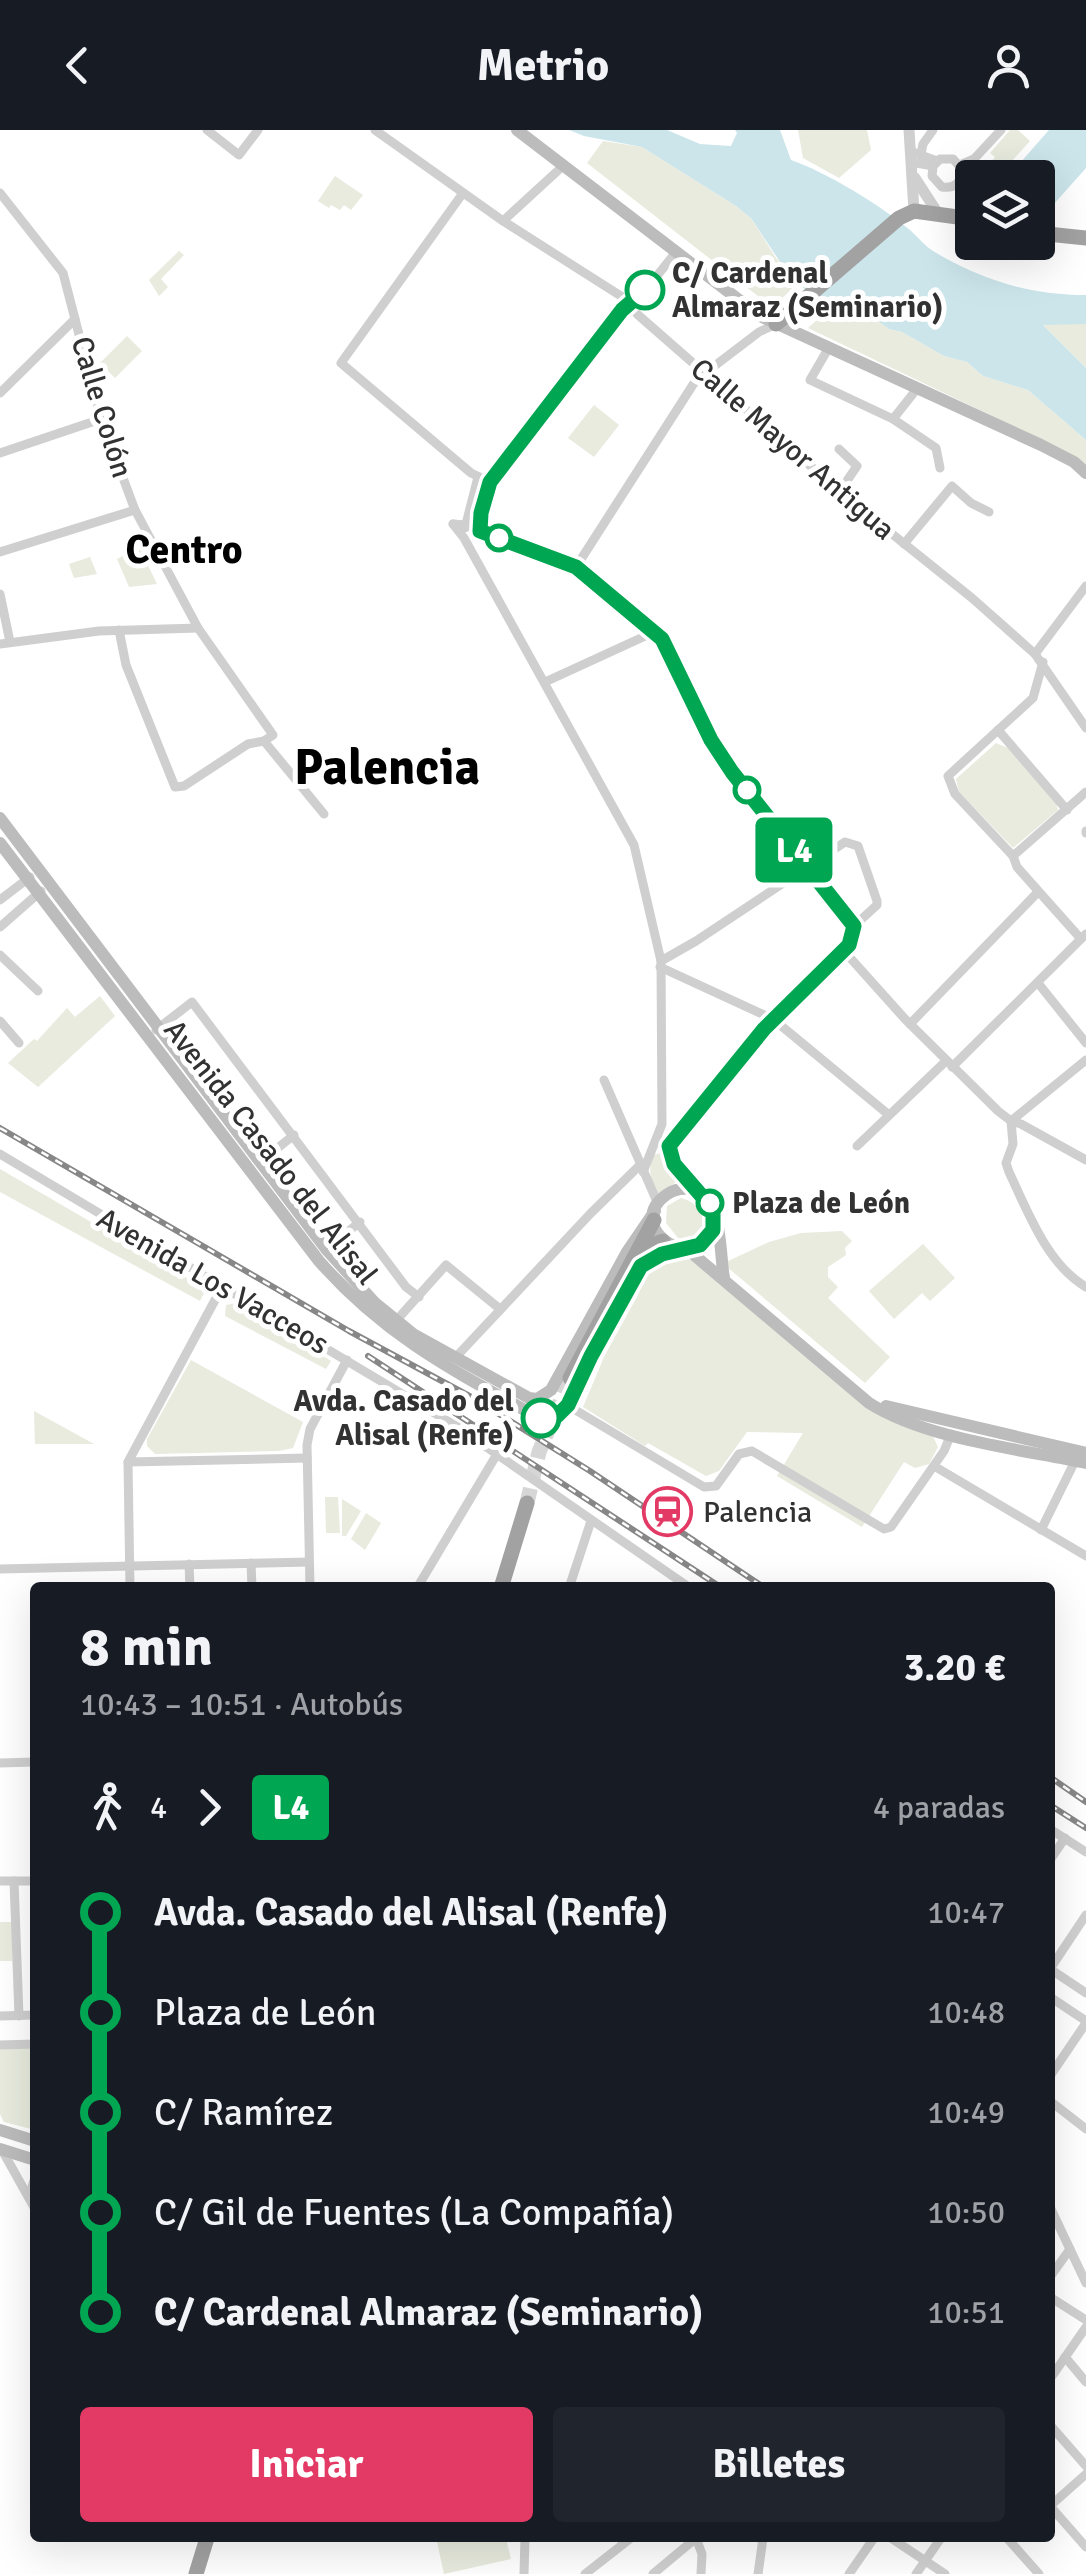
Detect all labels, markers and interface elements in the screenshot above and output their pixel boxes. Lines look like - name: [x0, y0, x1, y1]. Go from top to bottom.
- icon: back: [50, 38, 105, 93]
- text: Metrio: [477, 38, 609, 93]
- icon: person: [981, 38, 1036, 93]
- map controls: [955, 160, 1055, 260]
- button: layers: [955, 160, 1055, 260]
- place label: C/ Cardenal Almaraz (Seminario): [672, 255, 943, 326]
- marker: C/ Cardenal Almaraz (Seminario): [626, 271, 664, 309]
- street label: Calle Colón: [63, 332, 141, 482]
- street label: Calle Mayor Antigua: [683, 351, 902, 548]
- district label: Centro: [125, 525, 243, 575]
- unlabelled marker: [486, 525, 512, 551]
- district label: Palencia: [294, 737, 480, 799]
- unlabelled marker: [734, 777, 760, 803]
- line badge: L4: [749, 818, 839, 882]
- text: L4: [775, 829, 813, 872]
- street label: Avenida Casado del Alisal: [156, 1012, 386, 1292]
- place label: Plaza de León: [732, 1185, 910, 1222]
- marker: Plaza de León: [697, 1190, 723, 1216]
- street label: Avenida Los Vacceos: [90, 1200, 335, 1363]
- place label: Avda. Casado del Alisal (Renfe): [293, 1383, 514, 1454]
- marker: Avda. Casado del Alisal (Renfe): [522, 1399, 560, 1437]
- station icon: Palencia: [642, 1486, 694, 1538]
- place label: Palencia: [703, 1494, 812, 1531]
- text: 8 min: [80, 1613, 213, 1681]
- text: 3.20 €: [904, 1644, 1005, 1691]
- text: 10:43 – 10:51 · Autobús: [80, 1685, 403, 1724]
- icon: walk: [80, 1780, 135, 1835]
- icon: forward: [182, 1780, 237, 1835]
- text: L4: [272, 1786, 309, 1829]
- text: 4: [150, 1788, 167, 1827]
- text: 4 paradas: [873, 1788, 1005, 1827]
- text: Avda. Casado del Alisal (Renfe): [154, 1889, 668, 1936]
- text: 10:47: [927, 1893, 1005, 1932]
- text: Plaza de León: [154, 1989, 377, 2036]
- text: 10:48: [927, 1993, 1005, 2032]
- text: C/ Ramírez: [154, 2089, 333, 2136]
- text: 10:49: [927, 2093, 1005, 2132]
- text: C/ Gil de Fuentes (La Compañía): [154, 2189, 674, 2236]
- text: 10:50: [927, 2193, 1005, 2232]
- text: C/ Cardenal Almaraz (Seminario): [154, 2289, 703, 2336]
- text: 10:51: [927, 2293, 1005, 2332]
- button: Iniciar: [80, 2407, 533, 2522]
- button: Billetes: [553, 2407, 1005, 2522]

